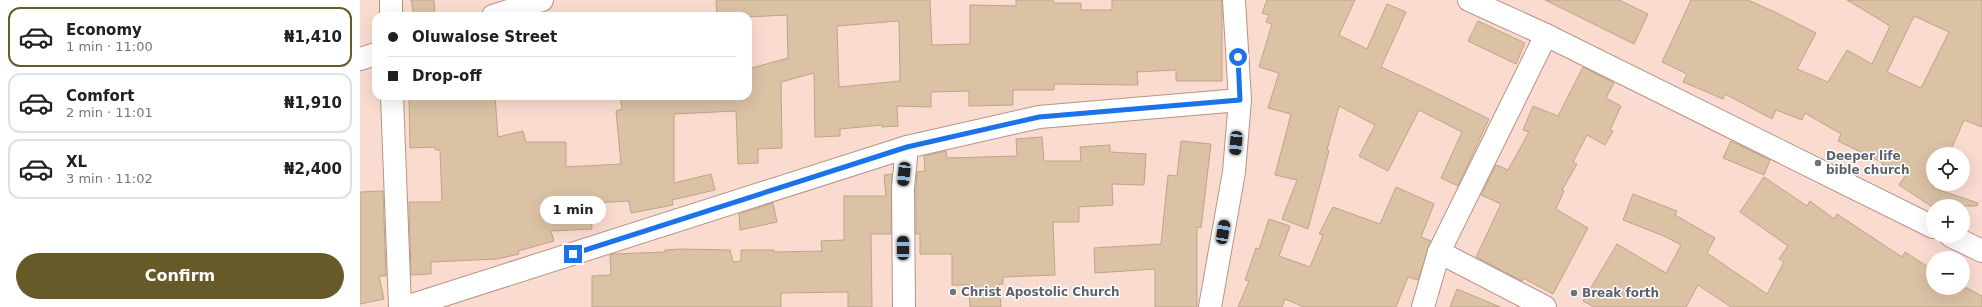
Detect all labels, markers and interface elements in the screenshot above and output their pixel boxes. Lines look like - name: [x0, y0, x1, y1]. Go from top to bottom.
- icon: car: [18, 19, 54, 55]
- text: Economy: [66, 21, 142, 39]
- text: ₦1,410: [284, 28, 342, 46]
- text: Oluwalose Street: [412, 28, 557, 46]
- text: 1 min · 11:00: [66, 39, 153, 54]
- route start: [1229, 48, 1247, 66]
- text: Drop-off: [412, 67, 482, 85]
- icon: car: [18, 85, 54, 121]
- text: Comfort: [66, 87, 134, 105]
- text: ₦1,910: [284, 94, 342, 112]
- text: 2 min · 11:01: [66, 105, 153, 120]
- car: [1229, 131, 1243, 155]
- map controls: [1926, 147, 1970, 295]
- button: locate: [1926, 147, 1970, 191]
- place label: Deeper life bible church: [1826, 149, 1910, 177]
- icon: car: [18, 151, 54, 187]
- text: XL: [66, 153, 87, 171]
- marker: Deeper life bible church: [1813, 158, 1823, 168]
- text: ₦2,400: [284, 160, 342, 178]
- car: [897, 161, 911, 187]
- text: 3 min · 11:02: [66, 171, 153, 186]
- callout: 1 min: [540, 196, 606, 224]
- button: +: [1926, 199, 1970, 243]
- text: 1 min: [553, 202, 593, 217]
- car: [1215, 219, 1231, 245]
- car: [897, 236, 909, 260]
- route end: [564, 245, 582, 263]
- button: −: [1926, 251, 1970, 295]
- button: Confirm: [16, 253, 344, 299]
- place label: Christ Apostolic Church: [961, 285, 1120, 299]
- place label: Break forth: [1582, 286, 1659, 300]
- marker: Christ Apostolic Church: [948, 287, 958, 297]
- marker: Break forth: [1569, 288, 1579, 298]

